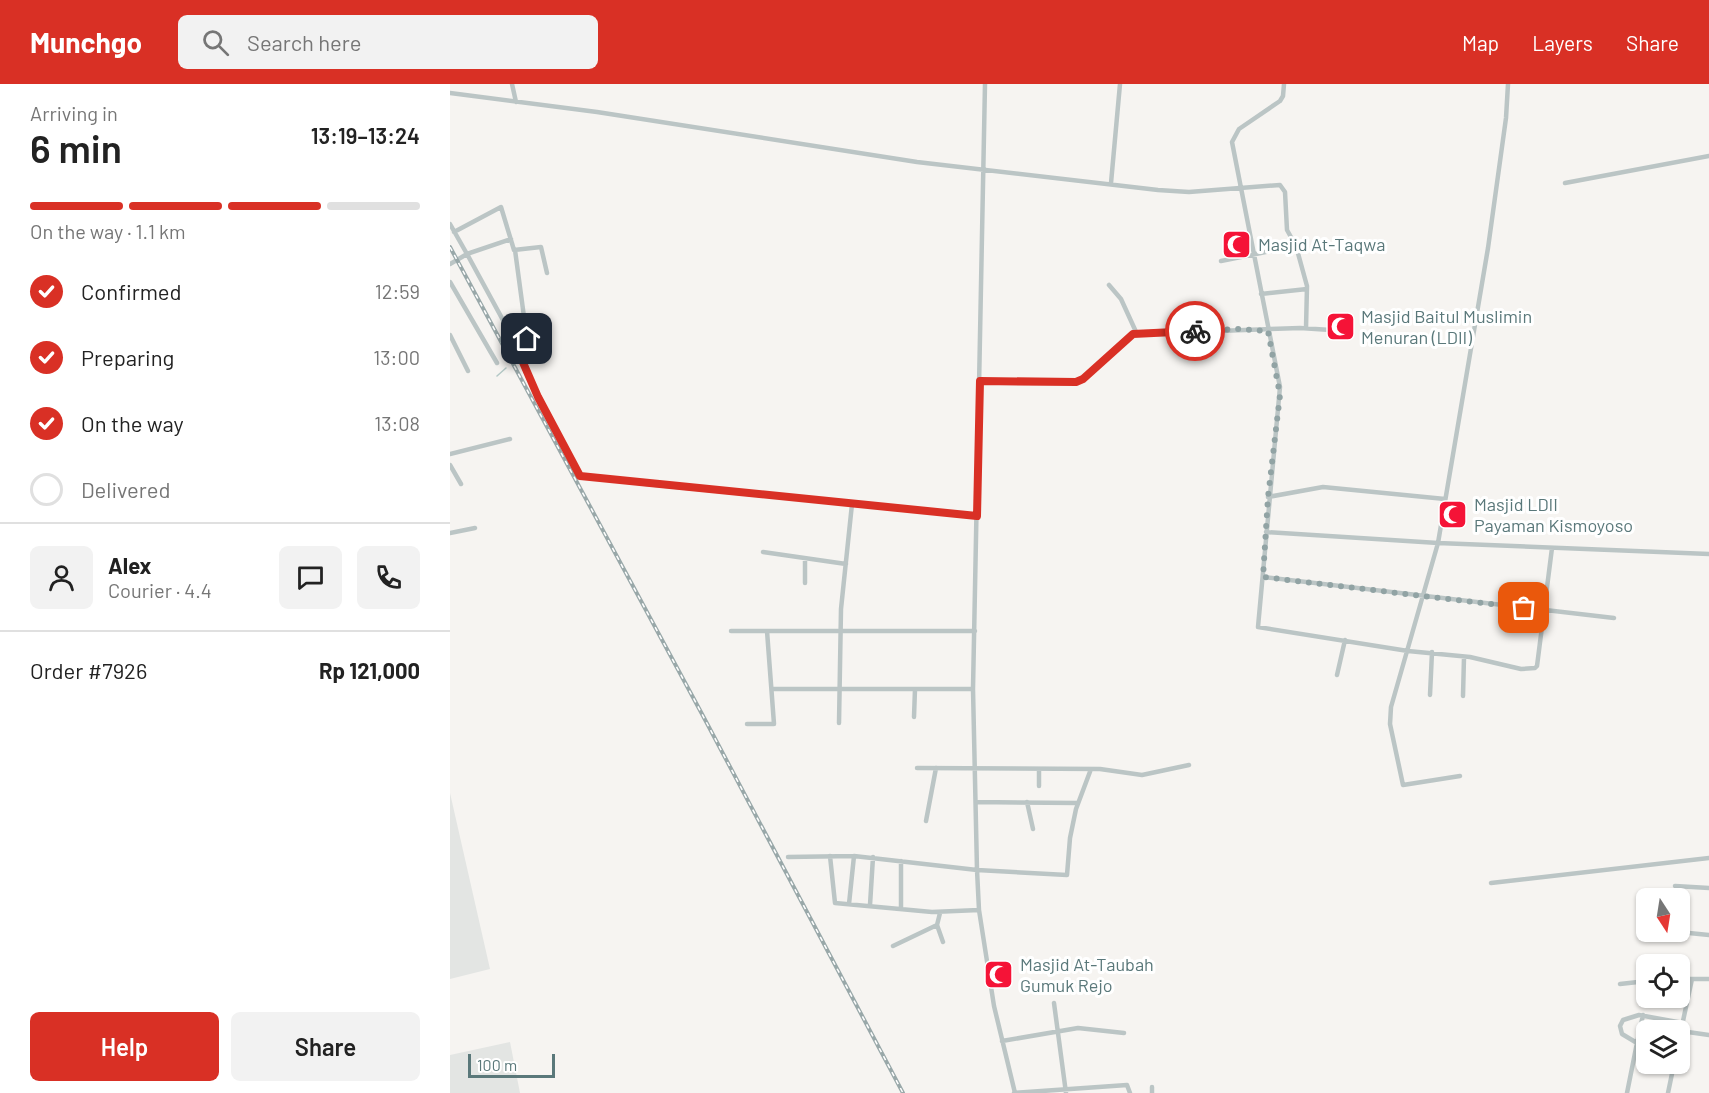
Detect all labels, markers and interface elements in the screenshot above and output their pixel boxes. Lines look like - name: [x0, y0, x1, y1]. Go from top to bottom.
- search box: [178, 15, 598, 69]
- text: Munchgo: [30, 25, 142, 59]
- icon: search: [199, 26, 232, 59]
- text: Search here: [247, 29, 361, 55]
- text: Map: [1462, 30, 1499, 55]
- text: Layers: [1532, 30, 1593, 55]
- text: Share: [1626, 30, 1679, 55]
- text: Arriving in: [30, 101, 118, 125]
- text: 13:19–13:24: [311, 122, 420, 148]
- text: 6 min: [30, 124, 122, 171]
- text: On the way · 1.1 km: [30, 219, 186, 243]
- mosque icon: Masjid At-Taqwa: [1221, 229, 1253, 261]
- place label: Masjid At-Taqwa: [1258, 233, 1385, 255]
- icon: check: [30, 275, 63, 308]
- text: Confirmed: [81, 278, 181, 304]
- text: 12:59: [375, 279, 420, 303]
- courier: [1165, 301, 1225, 361]
- place label: Masjid Baitul Muslimin Menuran (LDII): [1361, 305, 1532, 348]
- mosque icon: Masjid Baitul Muslimin Menuran (LDII): [1324, 311, 1356, 343]
- pin: [501, 313, 552, 364]
- icon: bike: [1179, 315, 1212, 348]
- icon: home: [510, 322, 543, 355]
- icon: check: [30, 341, 63, 374]
- text: Preparing: [81, 344, 174, 370]
- text: 13:00: [373, 345, 420, 369]
- icon: check: [30, 407, 63, 440]
- text: On the way: [81, 410, 184, 436]
- text: 13:08: [374, 411, 420, 435]
- text: Delivered: [81, 476, 170, 502]
- place label: Masjid LDII Payaman Kismoyoso: [1474, 493, 1633, 536]
- mosque icon: Masjid LDII Payaman Kismoyoso: [1437, 499, 1469, 531]
- button: person: [30, 546, 93, 609]
- button: chat: [279, 546, 342, 609]
- button: phone: [357, 546, 420, 609]
- text: Alex: [108, 552, 151, 578]
- text: Courier · 4.4: [108, 578, 212, 602]
- pin: [1498, 582, 1549, 633]
- icon: bag: [1507, 591, 1540, 624]
- text: Order #7926: [30, 657, 147, 683]
- text: Rp 121,000: [319, 657, 420, 683]
- north arrow: [1636, 888, 1690, 942]
- map controls: [1636, 888, 1690, 1074]
- place label: Masjid At-Taubah Gumuk Rejo: [1020, 953, 1154, 996]
- button: locate: [1636, 954, 1690, 1008]
- mosque icon: Masjid At-Taubah Gumuk Rejo: [983, 959, 1015, 991]
- button: Help: [30, 1012, 219, 1081]
- button: Share: [231, 1012, 420, 1081]
- button: layers: [1636, 1020, 1690, 1074]
- scale bar: [468, 1051, 555, 1078]
- text: 100 m: [477, 1055, 517, 1074]

